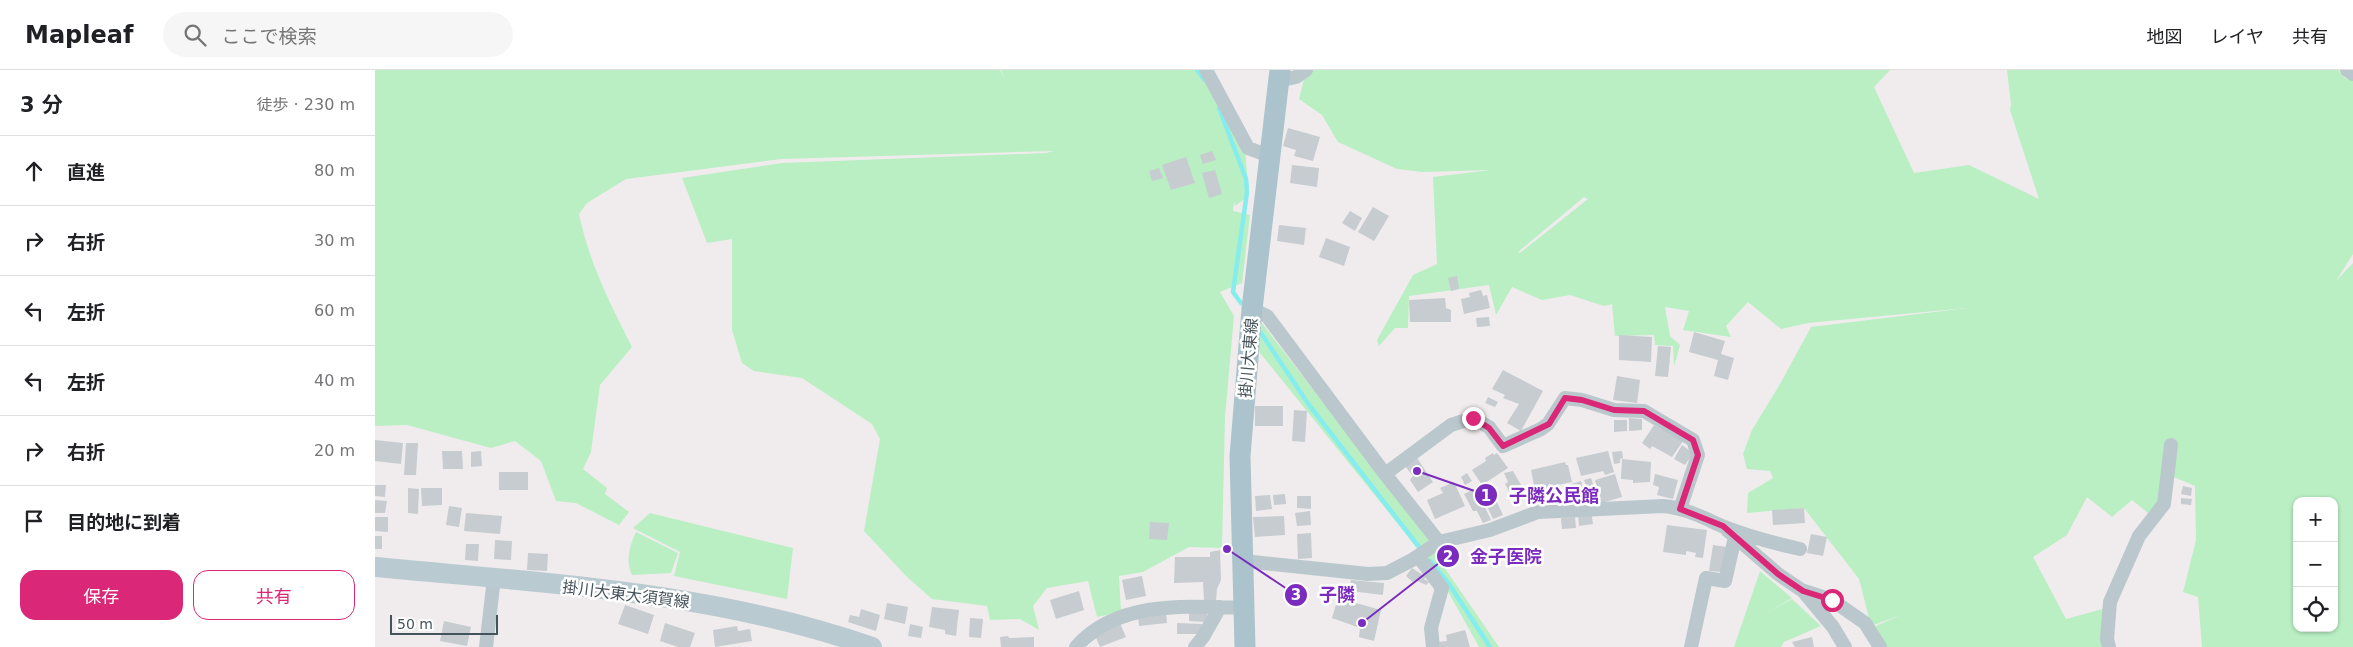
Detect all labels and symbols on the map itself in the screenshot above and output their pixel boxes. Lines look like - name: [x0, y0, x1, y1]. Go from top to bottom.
- street label: 掛川大東線: [1236, 317, 1261, 399]
- route end: [1462, 407, 1485, 430]
- callout: 子隣公民館: [1474, 479, 1609, 512]
- text: 子隣公民館: [1509, 485, 1599, 506]
- text: 1: [1481, 487, 1491, 505]
- callout: 金子医院: [1435, 540, 1552, 573]
- text: 金子医院: [1470, 546, 1542, 567]
- text: 2: [1443, 548, 1453, 566]
- street label: 掛川大東大須賀線: [561, 577, 691, 612]
- callout: 子隣: [1284, 578, 1365, 611]
- text: 子隣: [1319, 584, 1355, 605]
- text: 3: [1291, 586, 1301, 604]
- route start: [1821, 589, 1844, 612]
- scale bar: [390, 612, 497, 635]

